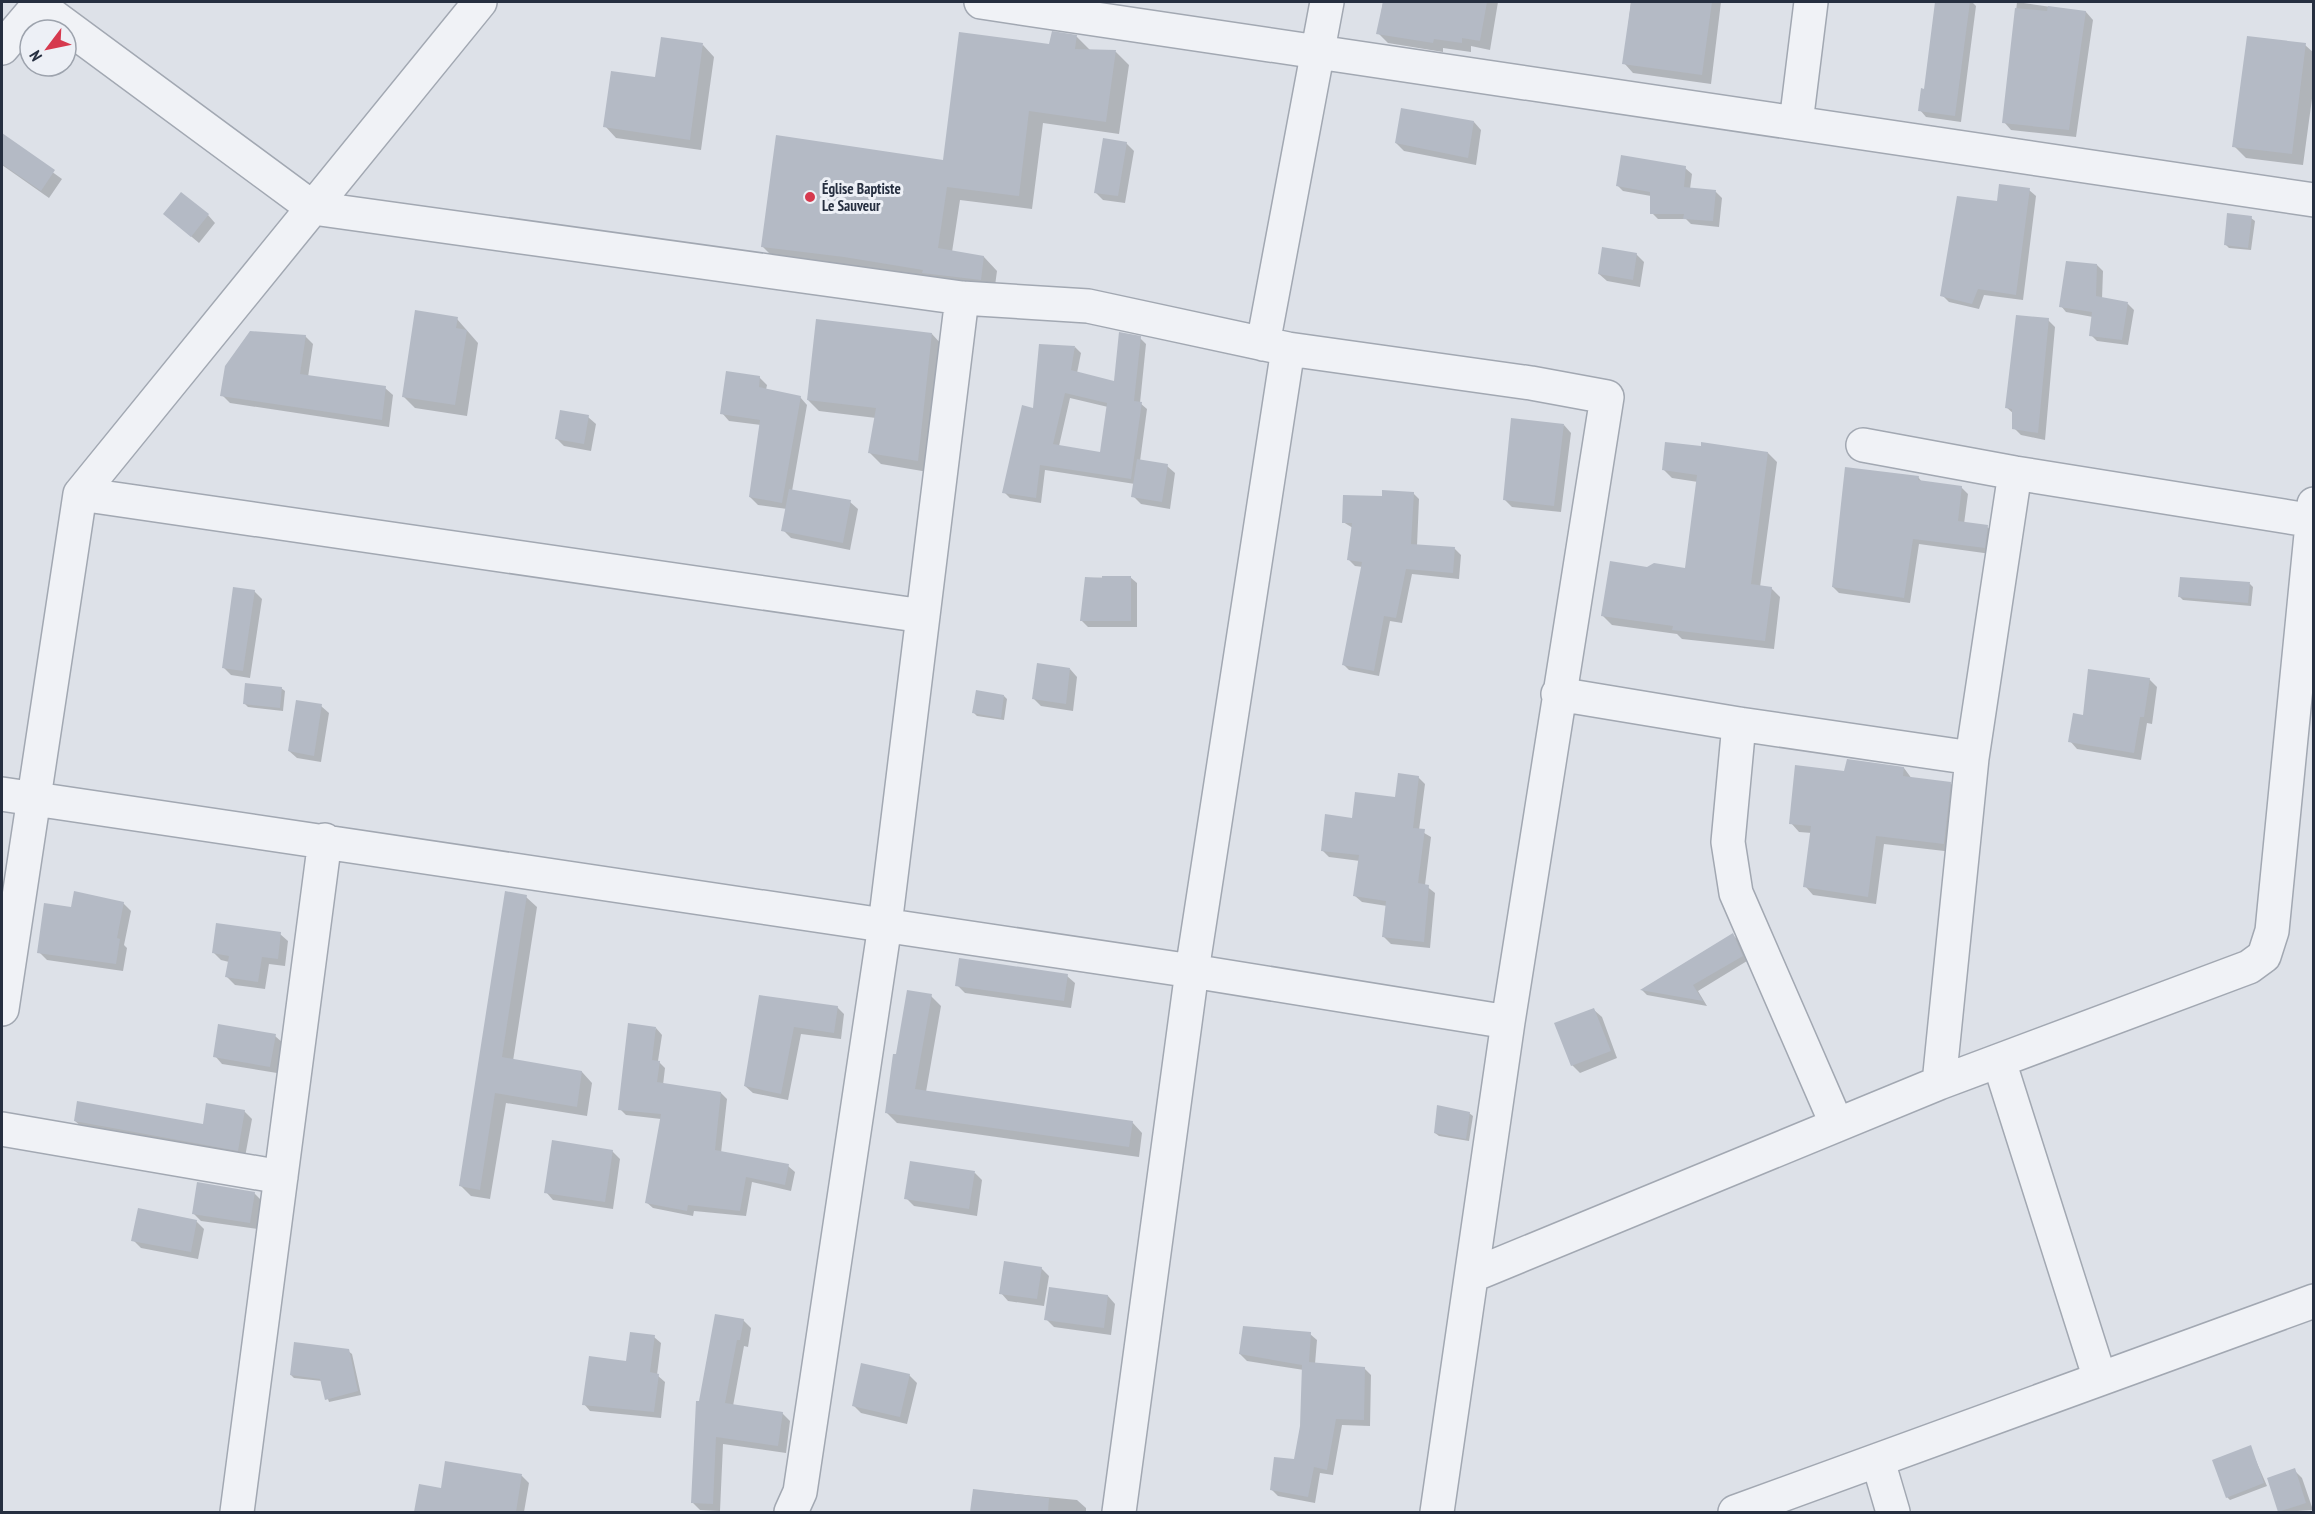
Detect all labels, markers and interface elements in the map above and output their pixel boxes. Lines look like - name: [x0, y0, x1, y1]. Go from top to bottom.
- north arrow: [18, 18, 78, 78]
- text: N: [25, 47, 46, 65]
- place label: Église Baptiste Le Sauveur: [822, 179, 901, 215]
- marker: Église Baptiste Le Sauveur: [803, 190, 817, 204]

